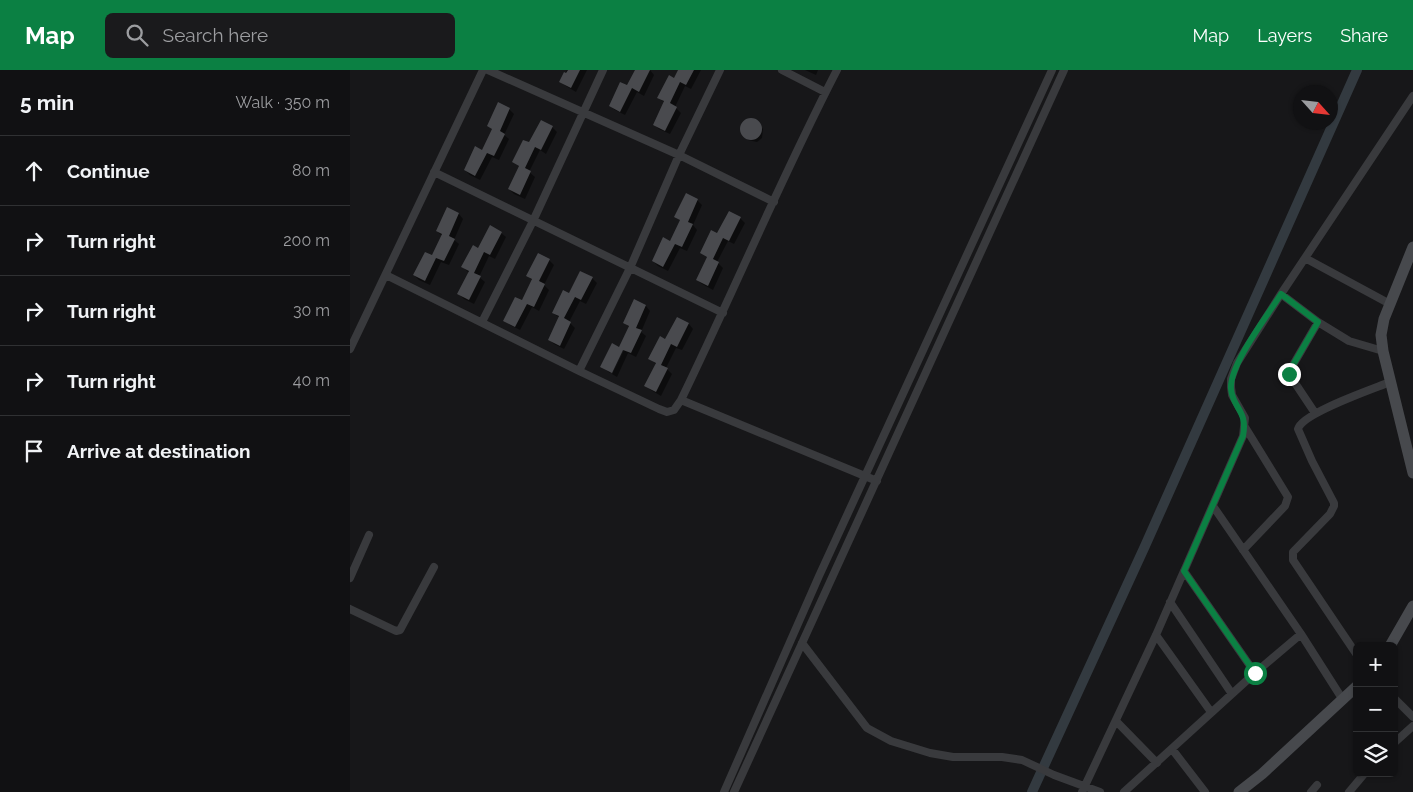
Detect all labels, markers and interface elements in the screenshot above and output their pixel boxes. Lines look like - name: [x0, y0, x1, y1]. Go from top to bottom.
- search box: [105, 13, 455, 58]
- text: Map: [25, 21, 75, 50]
- icon: search: [123, 21, 151, 49]
- text: Search here: [163, 24, 268, 46]
- text: Map: [1193, 25, 1229, 46]
- text: Layers: [1257, 25, 1312, 46]
- text: Share: [1340, 25, 1388, 46]
- north arrow: [1293, 85, 1338, 130]
- text: 5 min: [20, 90, 74, 115]
- text: Walk · 350 m: [236, 93, 330, 112]
- icon: ahead: [20, 157, 48, 185]
- text: Continue: [67, 160, 150, 182]
- text: 80 m: [292, 161, 330, 180]
- icon: right: [20, 227, 48, 255]
- text: Turn right: [67, 230, 156, 252]
- text: 200 m: [283, 231, 330, 250]
- icon: right: [20, 297, 48, 325]
- text: Turn right: [67, 300, 156, 322]
- text: 30 m: [293, 301, 330, 320]
- route end: [1278, 363, 1301, 386]
- icon: right: [20, 367, 48, 395]
- text: Turn right: [67, 370, 156, 392]
- text: 40 m: [293, 371, 330, 390]
- icon: arrive: [20, 437, 48, 465]
- text: Arrive at destination: [67, 440, 251, 462]
- map controls: [1353, 642, 1398, 777]
- button: +: [1353, 642, 1398, 687]
- route start: [1244, 662, 1267, 685]
- button: −: [1353, 687, 1398, 732]
- button: layers: [1353, 732, 1398, 777]

